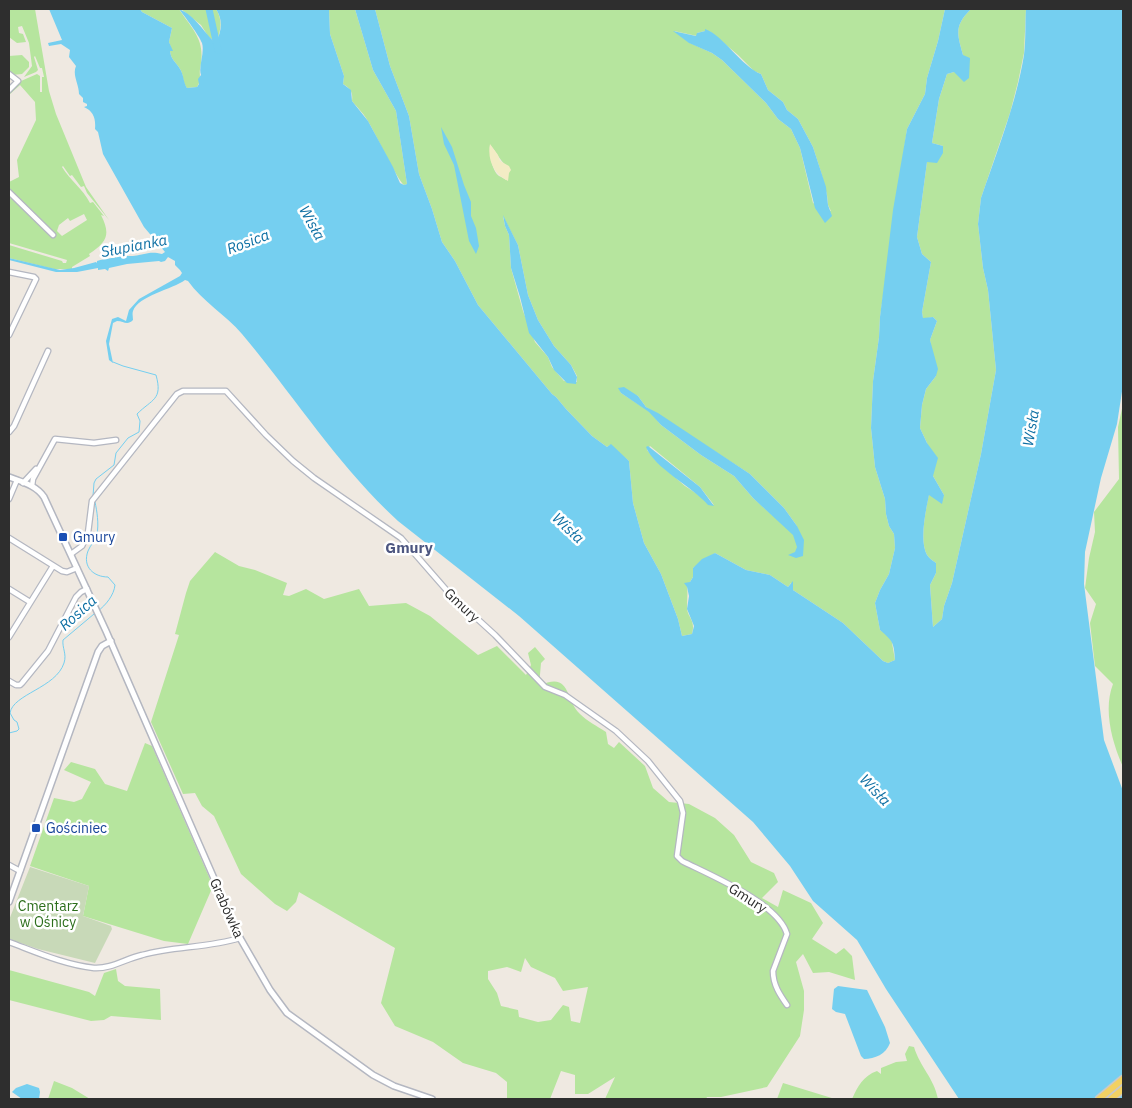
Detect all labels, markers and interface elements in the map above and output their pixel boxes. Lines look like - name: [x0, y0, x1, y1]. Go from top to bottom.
- water label: Wisła: [295, 202, 330, 244]
- water label: Rosica: [224, 225, 272, 258]
- water label: Słupianka: [99, 230, 169, 261]
- water label: Wisła: [1018, 408, 1043, 448]
- water label: Wisła: [548, 508, 588, 547]
- place label: Gmury: [73, 528, 115, 546]
- marker: Gmury: [57, 531, 69, 543]
- district label: Gmury: [385, 538, 433, 557]
- street label: Gmury: [440, 584, 484, 626]
- water label: Rosica: [55, 591, 101, 634]
- water label: Wisła: [856, 770, 895, 810]
- place label: Gościniec: [46, 819, 107, 837]
- marker: Gościniec: [30, 822, 42, 834]
- street label: Grabówka: [206, 875, 248, 941]
- street label: Gmury: [725, 879, 771, 917]
- park label: Cmentarz w Ośnicy: [18, 897, 79, 931]

